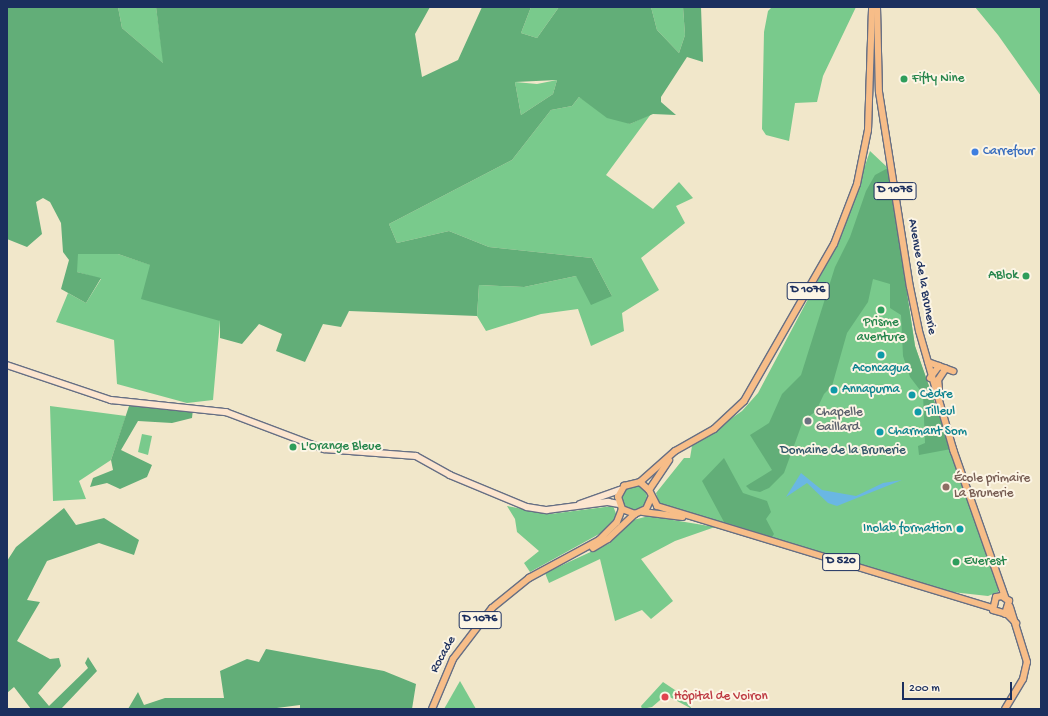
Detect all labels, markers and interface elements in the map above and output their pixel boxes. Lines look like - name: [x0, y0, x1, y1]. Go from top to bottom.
- place label: Fifty Nine: [912, 71, 964, 87]
- marker: Fifty Nine: [899, 74, 909, 84]
- place label: Carrefour: [983, 144, 1035, 160]
- marker: Carrefour: [970, 147, 980, 157]
- road number: D 1075: [873, 181, 917, 201]
- street label: Avenue de la Brunerie: [903, 218, 939, 336]
- place label: ABlok: [988, 268, 1018, 284]
- marker: ABlok: [1021, 271, 1031, 281]
- road number: D 1076: [786, 281, 830, 301]
- marker: Prisme aventure: [876, 305, 886, 315]
- place label: Prisme aventure: [857, 316, 905, 347]
- marker: Aconcagua: [876, 350, 886, 360]
- place label: Aconcagua: [852, 361, 910, 377]
- place label: Annapurna: [842, 382, 900, 398]
- marker: Annapurna: [829, 385, 839, 395]
- place label: Cèdre: [920, 387, 953, 403]
- marker: Cèdre: [907, 390, 917, 400]
- place label: Tilleul: [926, 404, 955, 420]
- place label: Chapelle Gaillard: [816, 406, 863, 437]
- marker: Tilleul: [913, 407, 923, 417]
- marker: Chapelle Gaillard: [803, 416, 813, 426]
- place label: Charmant Som: [888, 424, 967, 440]
- marker: Charmant Som: [875, 427, 885, 437]
- place label: L'Orange Bleue: [301, 439, 381, 455]
- marker: L'Orange Bleue: [288, 442, 298, 452]
- park label: Domaine de la Brunerie: [780, 443, 906, 459]
- place label: École primaire La Brunerie: [954, 472, 1030, 503]
- marker: École primaire La Brunerie: [941, 482, 951, 492]
- place label: Inolab formation: [863, 521, 952, 537]
- marker: Inolab formation: [955, 524, 965, 534]
- road number: D 520: [822, 552, 860, 572]
- place label: Everest: [964, 554, 1006, 570]
- marker: Everest: [951, 557, 961, 567]
- road number: D 1076: [458, 610, 502, 630]
- street label: Rocade: [428, 634, 460, 676]
- scale bar: [904, 674, 1014, 700]
- text: 200 m: [909, 682, 940, 696]
- place label: Hôpital de Voiron: [674, 689, 768, 705]
- marker: Hôpital de Voiron: [659, 691, 671, 703]

